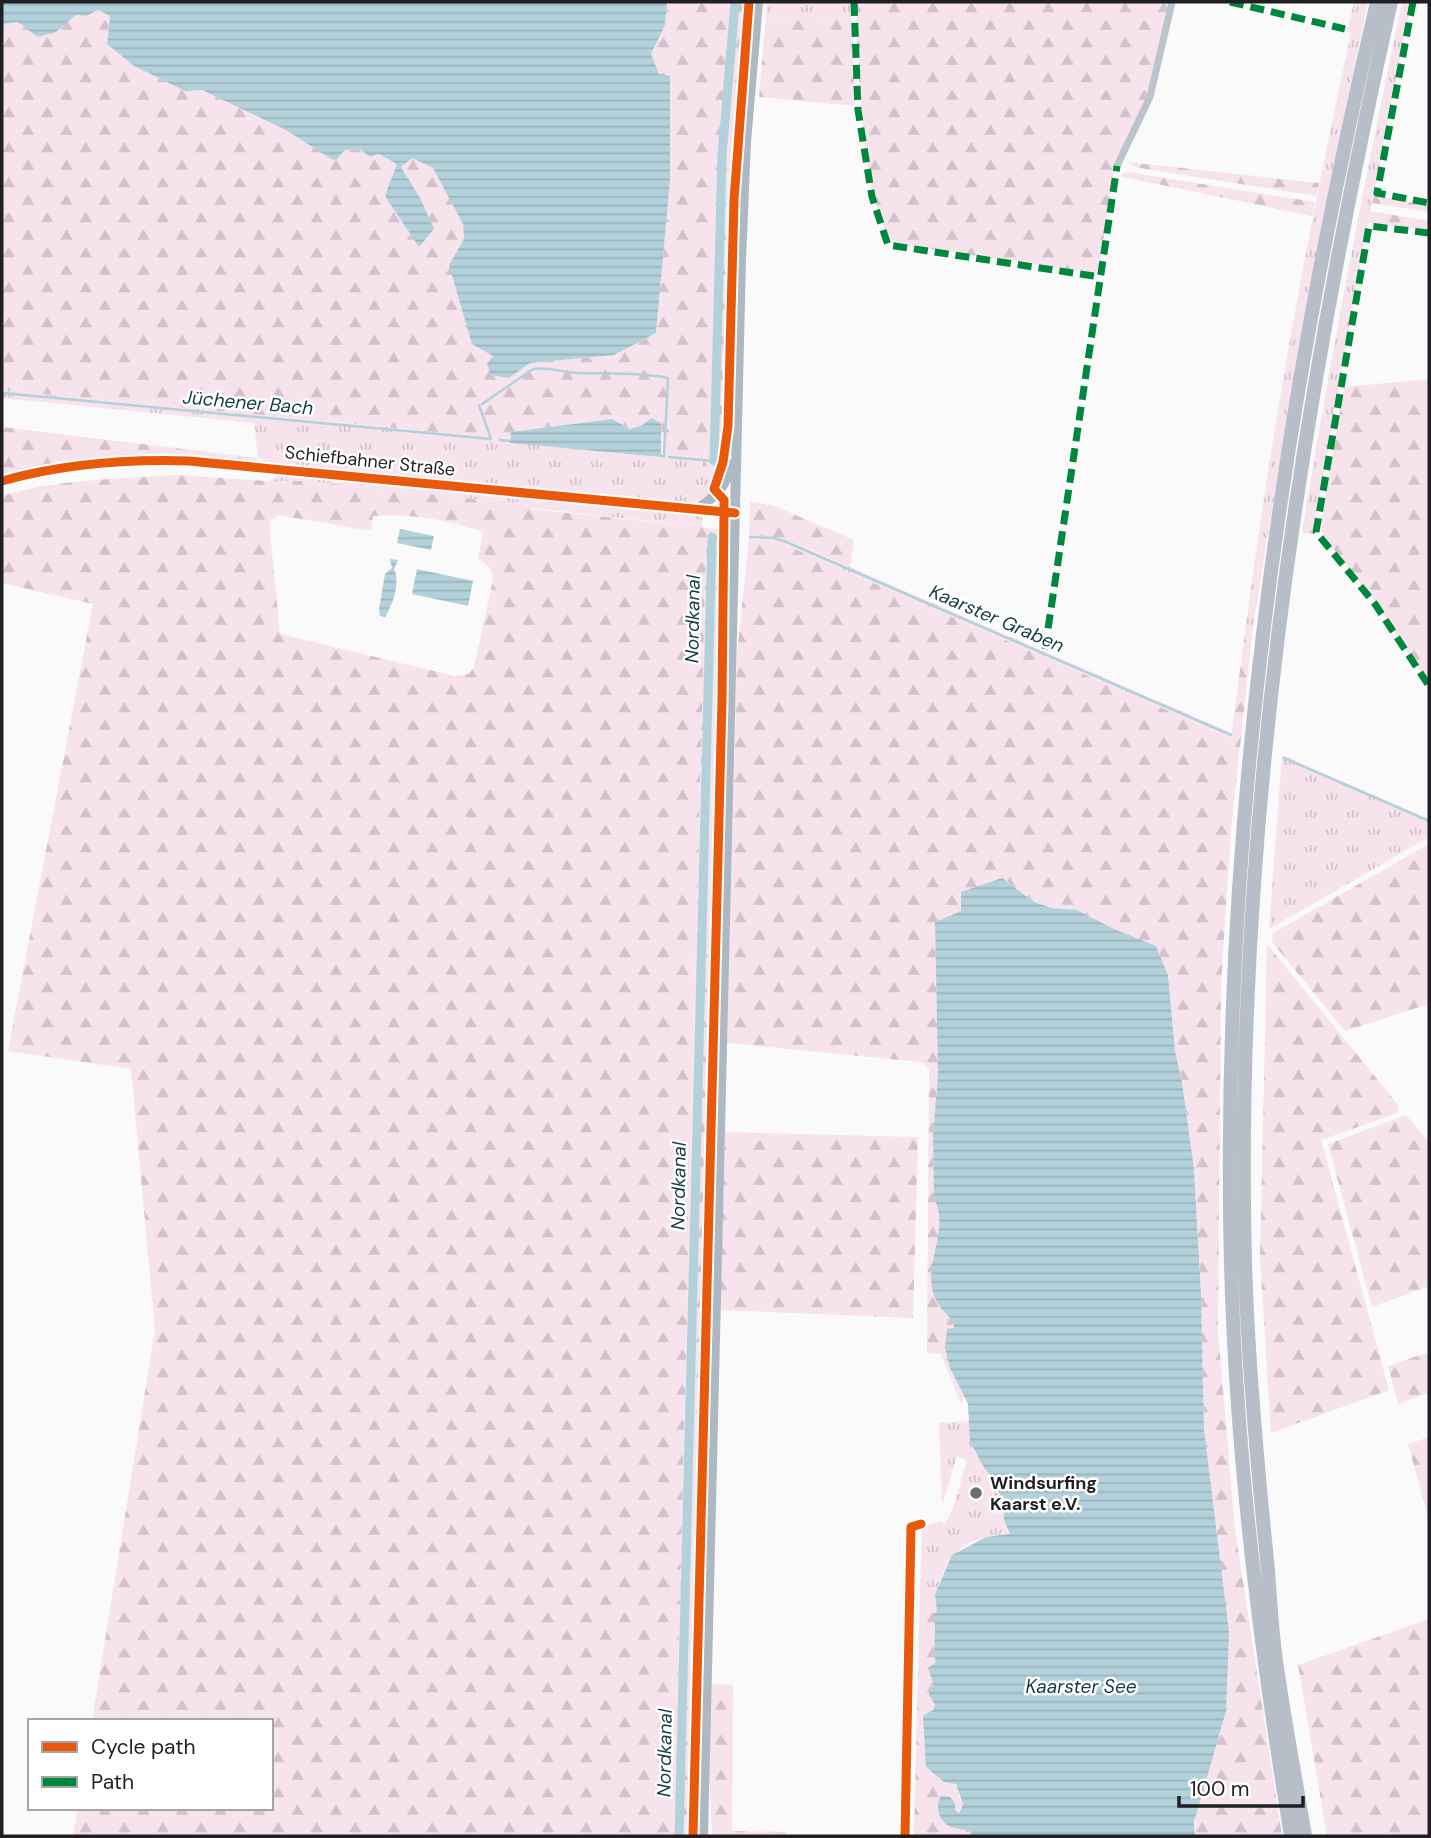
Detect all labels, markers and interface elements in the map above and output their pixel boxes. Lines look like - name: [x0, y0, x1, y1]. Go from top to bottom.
- water label: Jüchener Bach: [182, 384, 314, 421]
- street label: Schiefbahner Straße: [284, 440, 456, 482]
- water label: Nordkanal: [679, 574, 706, 663]
- water label: Kaarster Graben: [926, 579, 1068, 658]
- water label: Nordkanal: [665, 1141, 692, 1230]
- place label: Windsurfing Kaarst e.V.: [990, 1471, 1097, 1516]
- marker: Windsurfing Kaarst e.V.: [968, 1485, 984, 1501]
- water label: Kaarster See: [1025, 1674, 1137, 1699]
- water label: Nordkanal: [651, 1708, 678, 1797]
- legend: [28, 1719, 273, 1810]
- text: Cycle path: [91, 1733, 196, 1761]
- scale bar: [1179, 1764, 1303, 1808]
- text: Path: [91, 1768, 134, 1796]
- text: 100 m: [1190, 1775, 1250, 1803]

